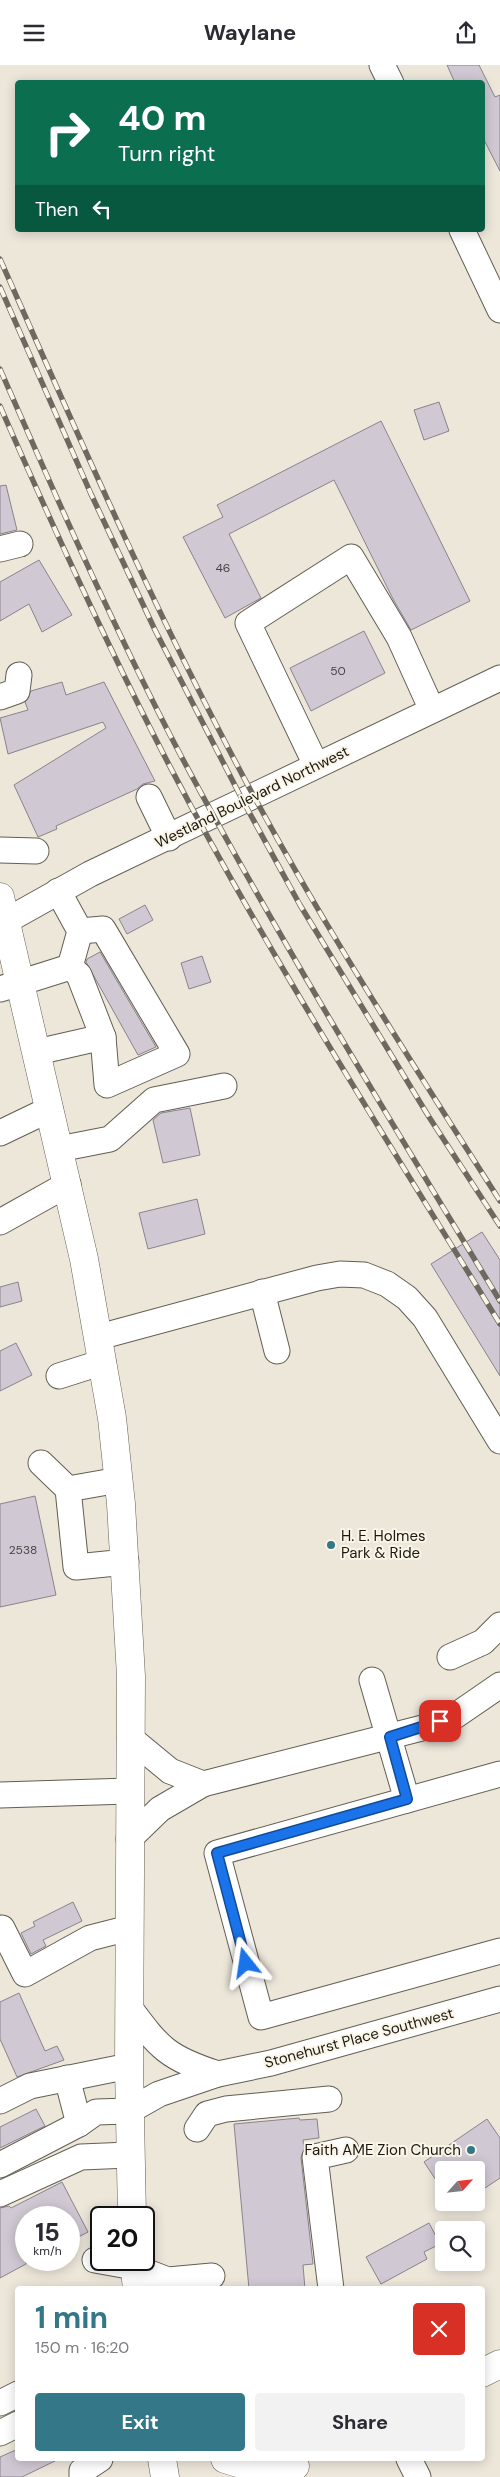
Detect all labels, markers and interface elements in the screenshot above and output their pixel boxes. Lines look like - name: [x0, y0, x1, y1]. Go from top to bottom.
- text: Waylane: [204, 18, 296, 47]
- icon: menu: [20, 19, 48, 47]
- icon: share: [452, 19, 480, 47]
- text: 40 m: [118, 95, 207, 141]
- icon: right: [35, 100, 100, 165]
- text: Turn right: [118, 139, 215, 168]
- icon: left: [88, 195, 116, 223]
- text: Then: [35, 197, 78, 222]
- house number: 46: [216, 560, 230, 576]
- house number: 50: [330, 663, 346, 679]
- street label: Westland Boulevard Northwest: [152, 741, 352, 853]
- place label: H. E. Holmes Park & Ride: [341, 1526, 425, 1563]
- marker: H. E. Holmes Park & Ride: [325, 1539, 337, 1551]
- house number: 2538: [9, 1542, 37, 1558]
- pin: [419, 1700, 461, 1742]
- icon: arrive: [426, 1707, 454, 1735]
- position arrow: [219, 1936, 271, 1988]
- street label: Stonehurst Place Southwest: [262, 2003, 456, 2073]
- place label: Faith AME Zion Church: [305, 2140, 461, 2160]
- marker: Faith AME Zion Church: [465, 2144, 477, 2156]
- north arrow: [435, 2161, 485, 2211]
- map controls: [435, 2161, 485, 2271]
- speed limit sign: 20: [90, 2206, 155, 2271]
- text: 15: [35, 2216, 60, 2249]
- button: search: [435, 2221, 485, 2271]
- text: km/h: [33, 2243, 62, 2259]
- text: 1 min: [35, 2298, 108, 2337]
- button: close: [413, 2303, 465, 2355]
- text: 150 m · 16:20: [35, 2337, 129, 2358]
- button: Exit: [35, 2393, 245, 2451]
- button: Share: [255, 2393, 465, 2451]

